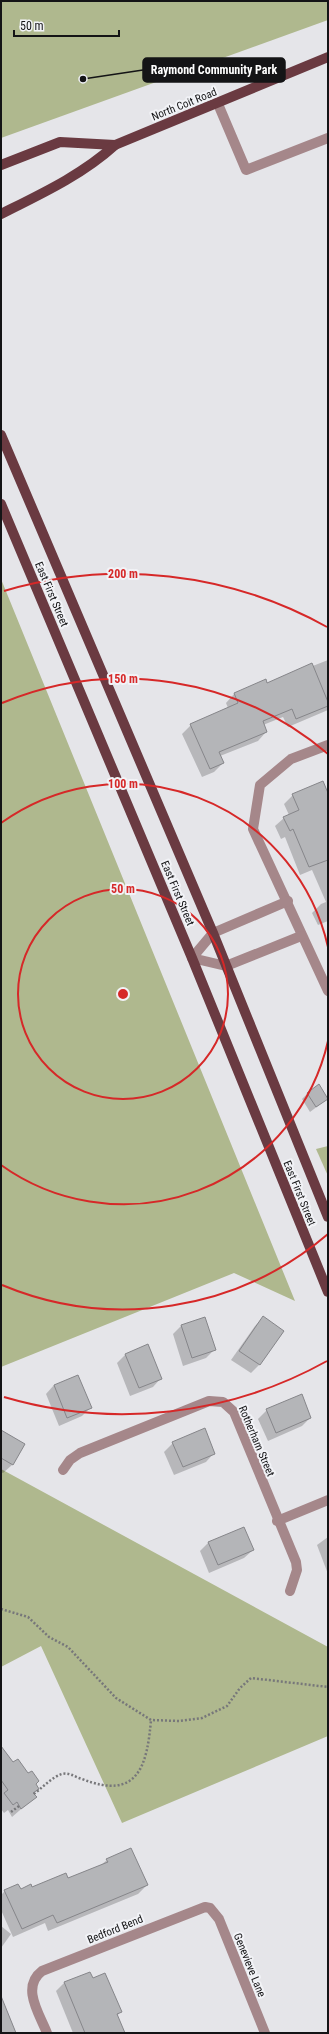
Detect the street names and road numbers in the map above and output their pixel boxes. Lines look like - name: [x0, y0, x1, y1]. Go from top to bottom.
- street label: North Coit Road: [150, 85, 219, 123]
- street label: East First Street: [32, 560, 71, 629]
- street label: East First Street: [158, 859, 197, 928]
- street label: East First Street: [281, 1159, 319, 1228]
- street label: Rotherham Street: [236, 1404, 277, 1479]
- street label: Bedford Bend: [85, 1912, 145, 1947]
- street label: Genevieve Lane: [231, 1931, 268, 1999]

